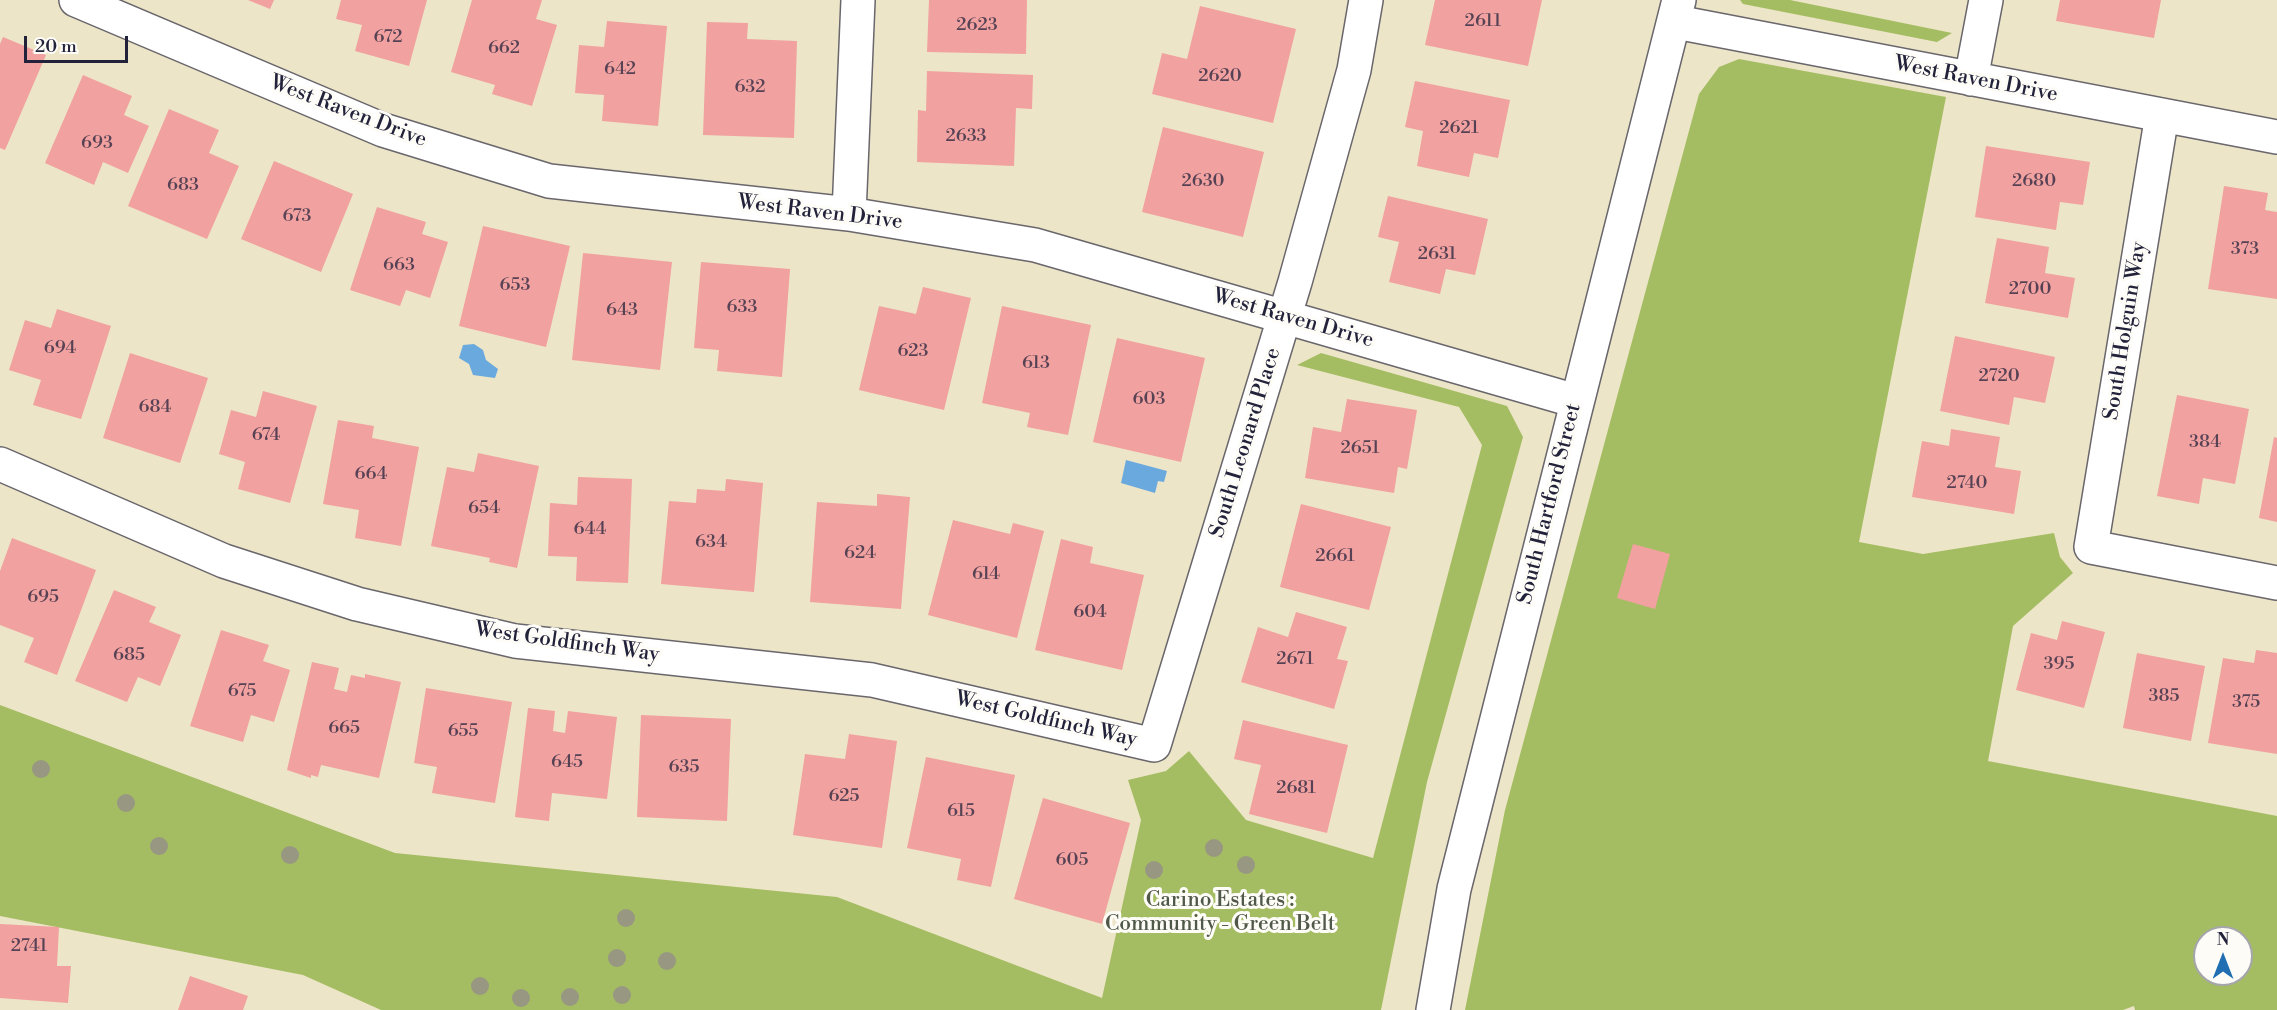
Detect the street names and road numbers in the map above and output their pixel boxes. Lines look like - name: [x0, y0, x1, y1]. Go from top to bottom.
- street label: West Raven Drive: [1892, 52, 2060, 108]
- street label: West Raven Drive: [266, 71, 430, 153]
- street label: West Raven Drive: [736, 190, 904, 236]
- street label: South Holguin Way: [2099, 240, 2153, 422]
- street label: West Raven Drive: [1210, 284, 1376, 354]
- street label: South Leonard Place: [1205, 345, 1287, 541]
- street label: South Hartford Street: [1513, 401, 1587, 607]
- street label: West Goldfinch Way: [473, 618, 661, 668]
- street label: West Goldfinch Way: [953, 687, 1139, 753]

